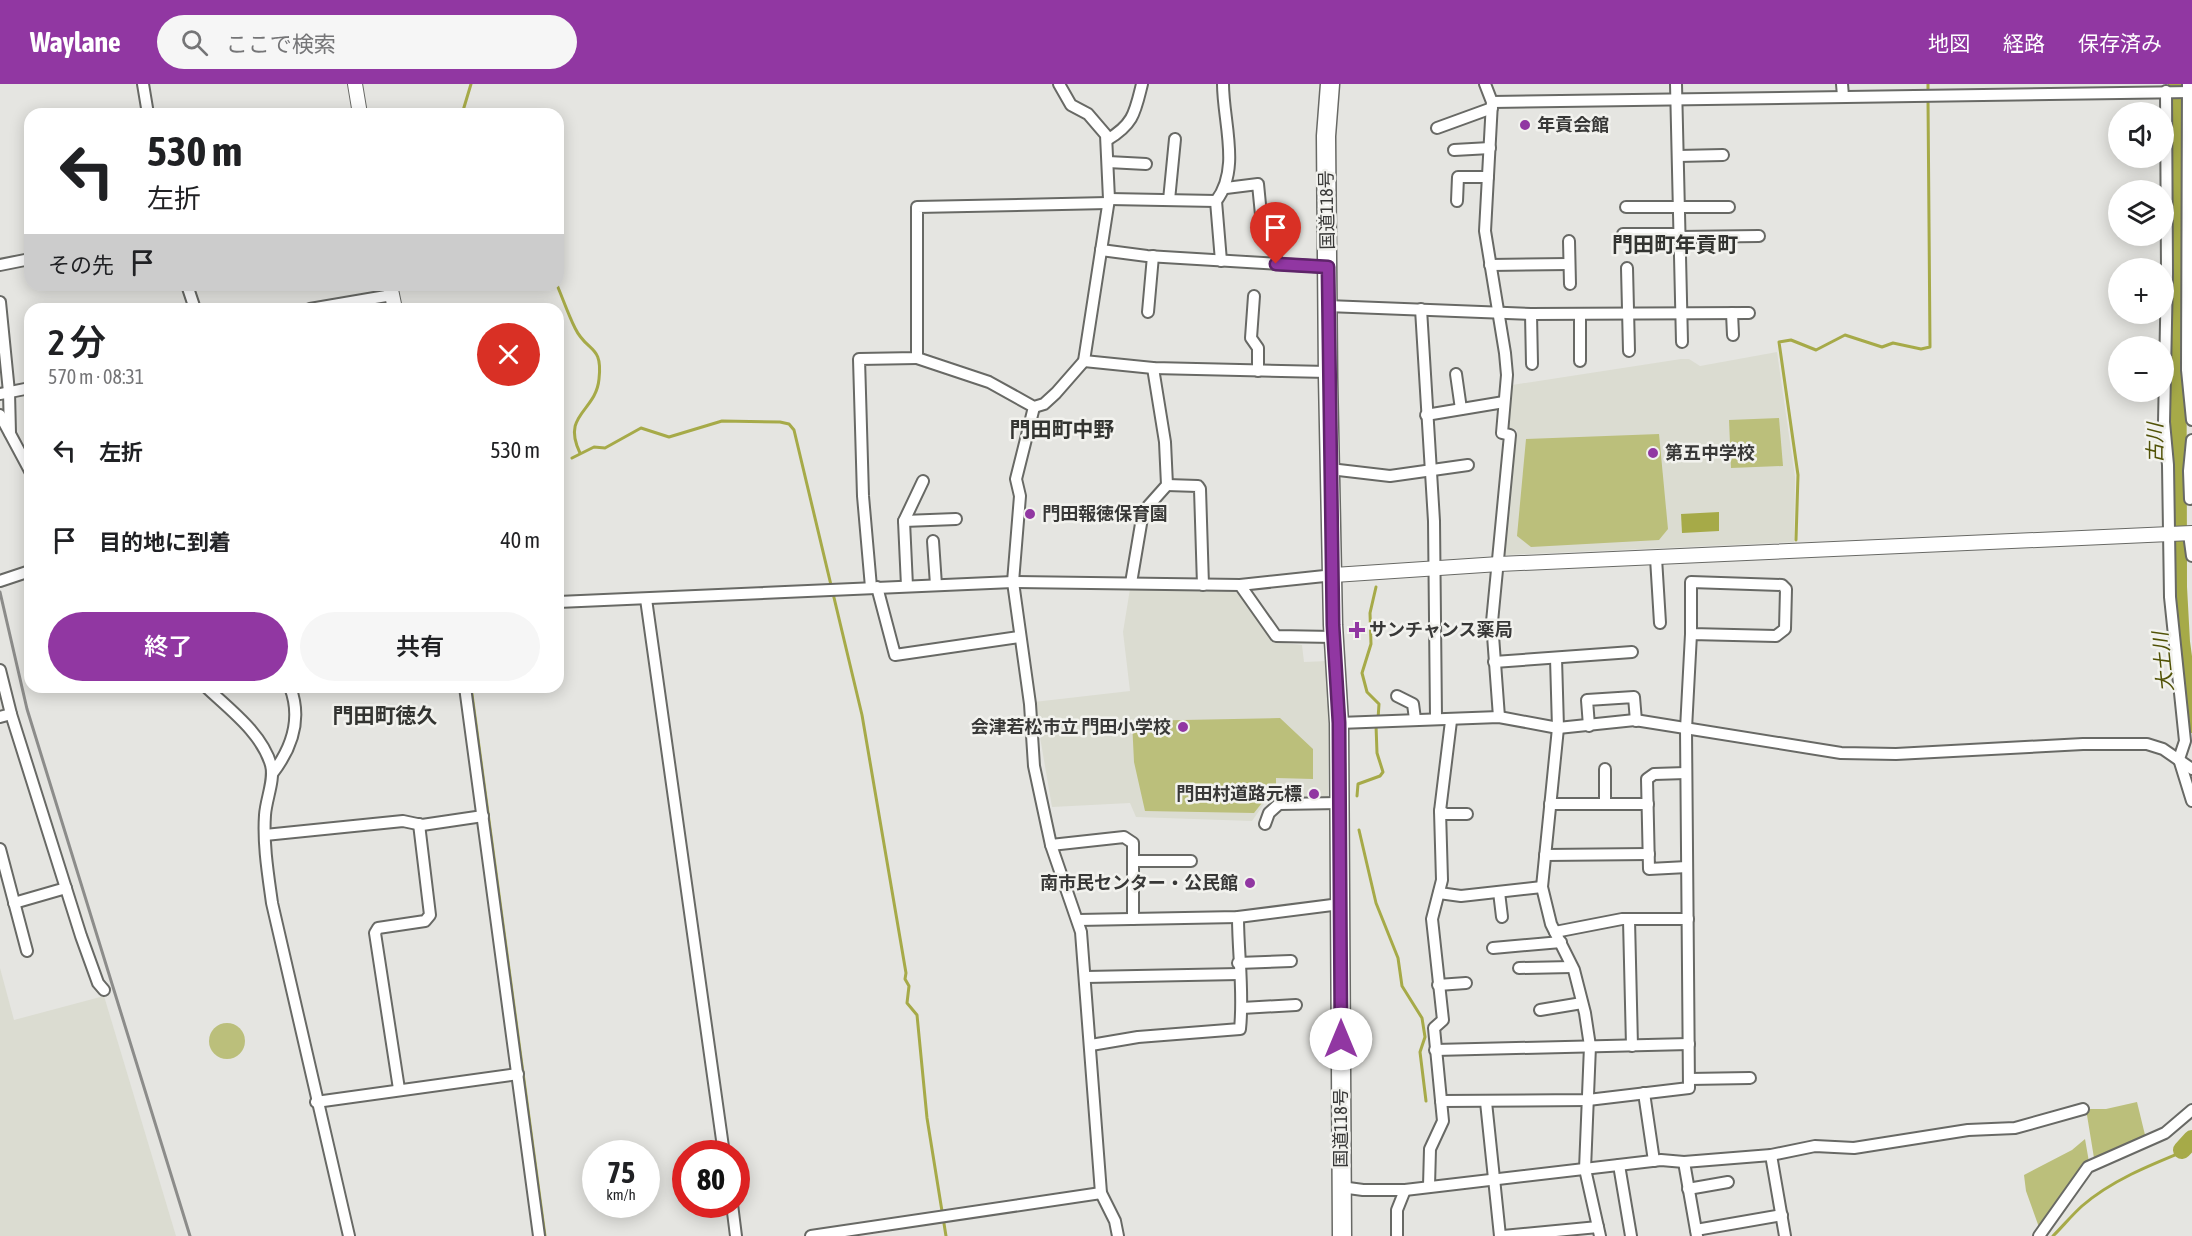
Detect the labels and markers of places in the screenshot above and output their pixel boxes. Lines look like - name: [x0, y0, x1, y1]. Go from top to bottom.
- place label: 年貢会館: [1537, 114, 1609, 135]
- marker: 年貢会館: [1518, 118, 1532, 132]
- pin: [1250, 202, 1301, 264]
- place label: 第五中学校: [1665, 442, 1755, 463]
- marker: 第五中学校: [1646, 446, 1660, 460]
- place label: 門田報徳保育園: [1042, 503, 1168, 524]
- marker: 門田報徳保育園: [1023, 507, 1037, 521]
- place label: サンチャンス薬局: [1369, 619, 1512, 640]
- marker: サンチャンス薬局: [1350, 623, 1364, 637]
- place label: 会津若松市立 門田小学校: [971, 716, 1171, 737]
- marker: 会津若松市立 門田小学校: [1176, 720, 1190, 734]
- place label: 門田村道路元標: [1176, 783, 1302, 804]
- marker: 門田村道路元標: [1307, 787, 1321, 801]
- place label: 南市民センター・公民館: [1040, 872, 1238, 893]
- marker: 南市民センター・公民館: [1243, 876, 1257, 890]

